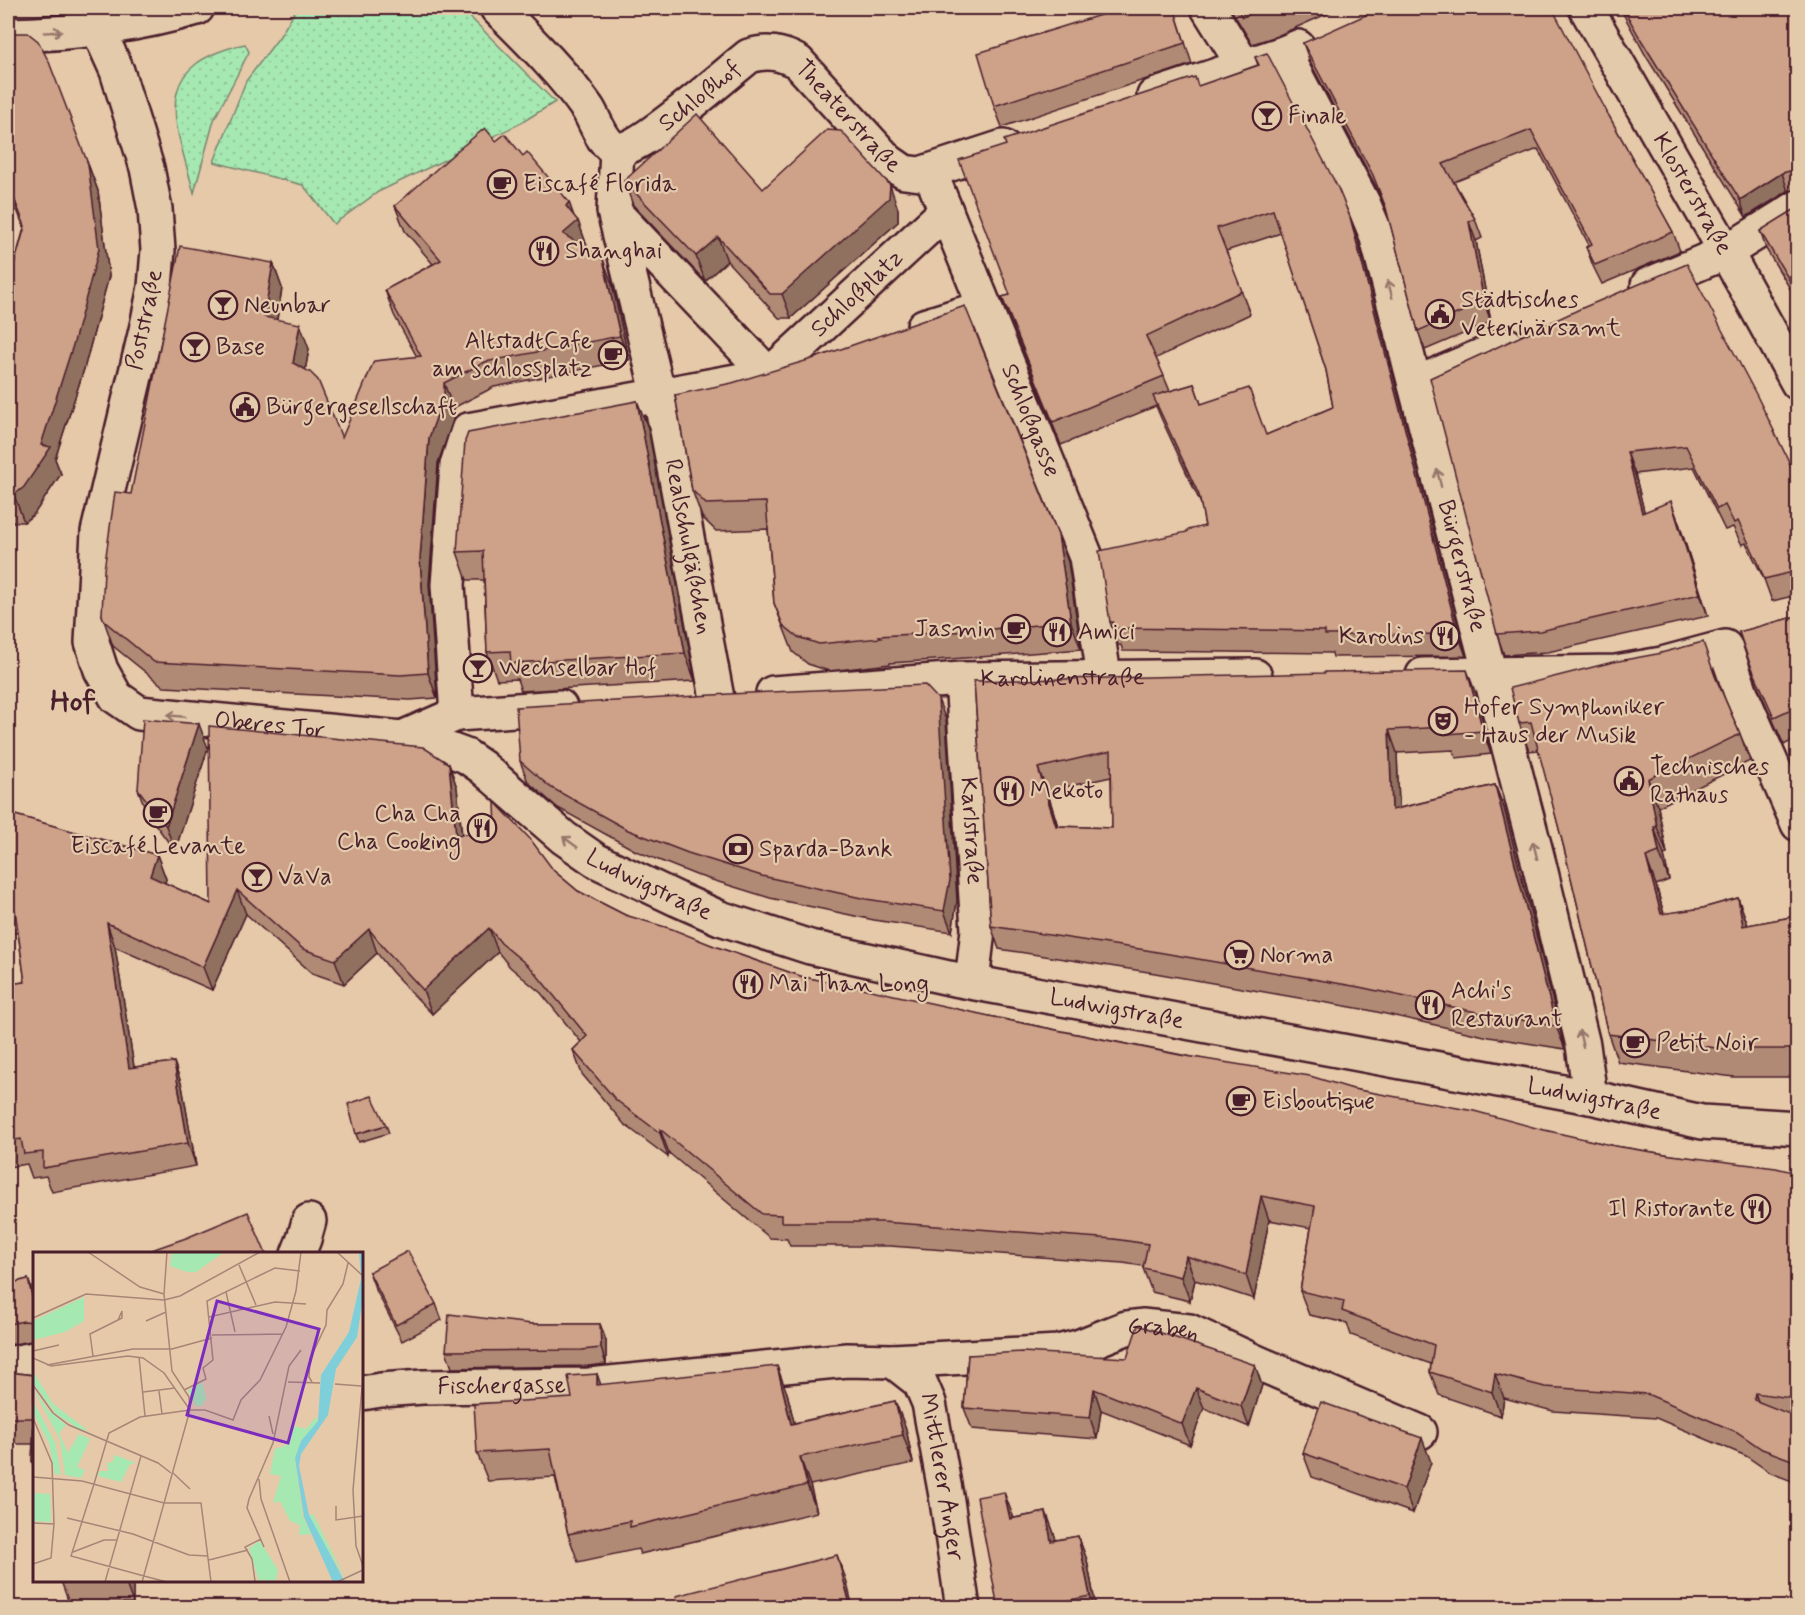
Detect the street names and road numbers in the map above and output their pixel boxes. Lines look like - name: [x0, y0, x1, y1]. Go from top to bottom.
- street label: Schloßhof: [652, 53, 748, 139]
- street label: Theaterstraße: [788, 53, 907, 181]
- street label: Klosterstraße: [1645, 127, 1740, 260]
- street label: Schloßplatz: [804, 243, 910, 344]
- street label: Poststraße: [119, 267, 171, 373]
- street label: Schloßgasse: [994, 359, 1068, 482]
- street label: Realschulgäßchen: [657, 456, 720, 637]
- street label: Bürgerstraße: [1430, 497, 1494, 635]
- street label: Karolinenstraße: [980, 662, 1145, 694]
- street label: Oberes Tor: [213, 705, 327, 746]
- street label: Karlstraße: [953, 776, 991, 886]
- street label: Ludwigstraße: [579, 842, 717, 928]
- street label: Ludwigstraße: [1047, 982, 1187, 1037]
- street label: Ludwigstraße: [1525, 1070, 1665, 1128]
- street label: Graben: [1125, 1311, 1206, 1350]
- street label: Fischergasse: [437, 1370, 566, 1404]
- street label: Mittlerer Anger: [912, 1391, 971, 1563]

